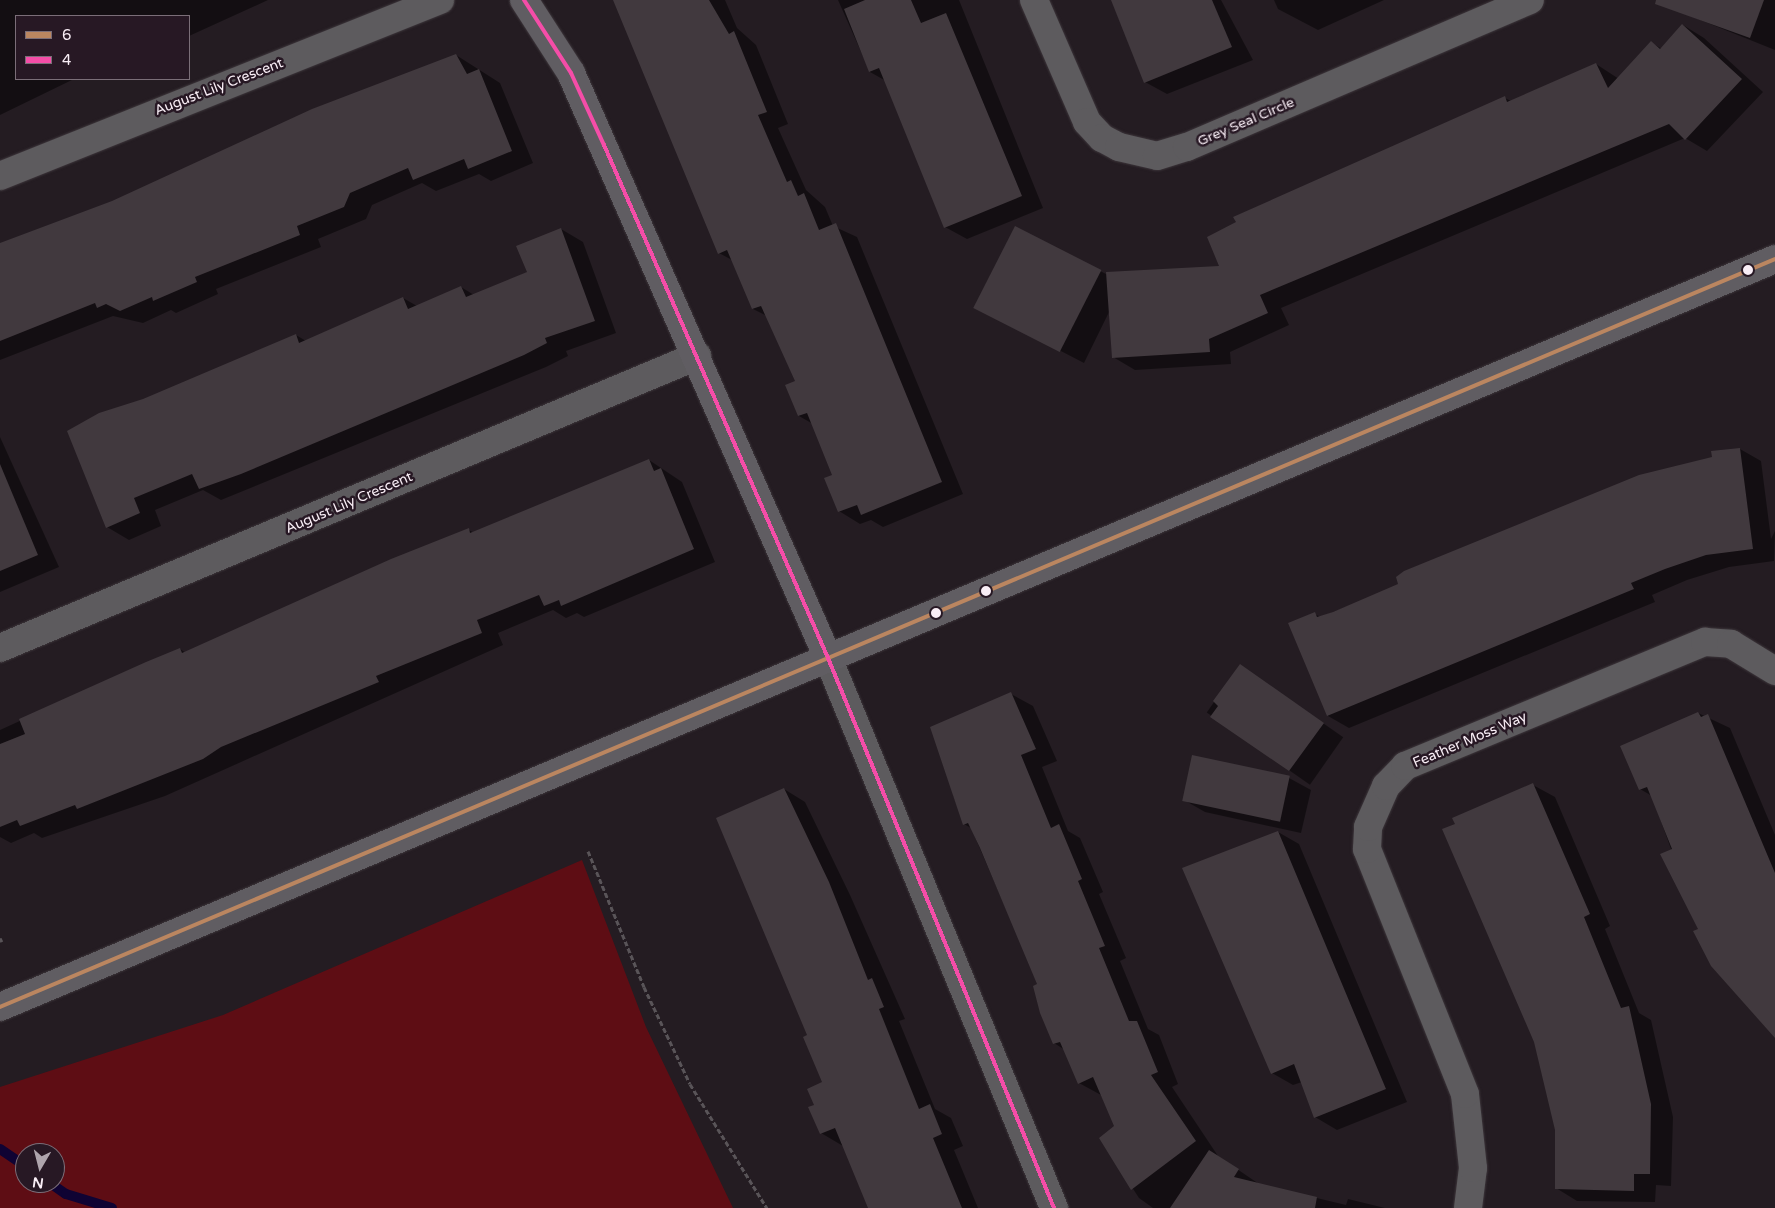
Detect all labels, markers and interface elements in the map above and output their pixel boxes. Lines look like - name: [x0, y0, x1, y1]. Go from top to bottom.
- legend: [15, 15, 190, 80]
- text: 6: [62, 26, 71, 44]
- text: 4: [62, 51, 71, 69]
- street label: August Lily Crescent: [152, 55, 286, 119]
- street label: Grey Seal Circle: [1195, 94, 1297, 150]
- unlabelled marker: [1743, 265, 1753, 275]
- street label: August Lily Crescent: [283, 469, 415, 537]
- unlabelled marker: [981, 586, 991, 596]
- unlabelled marker: [931, 608, 941, 618]
- street label: Feather Moss Way: [1410, 708, 1530, 772]
- north arrow: [15, 1143, 65, 1193]
- text: N: [31, 1173, 45, 1192]

